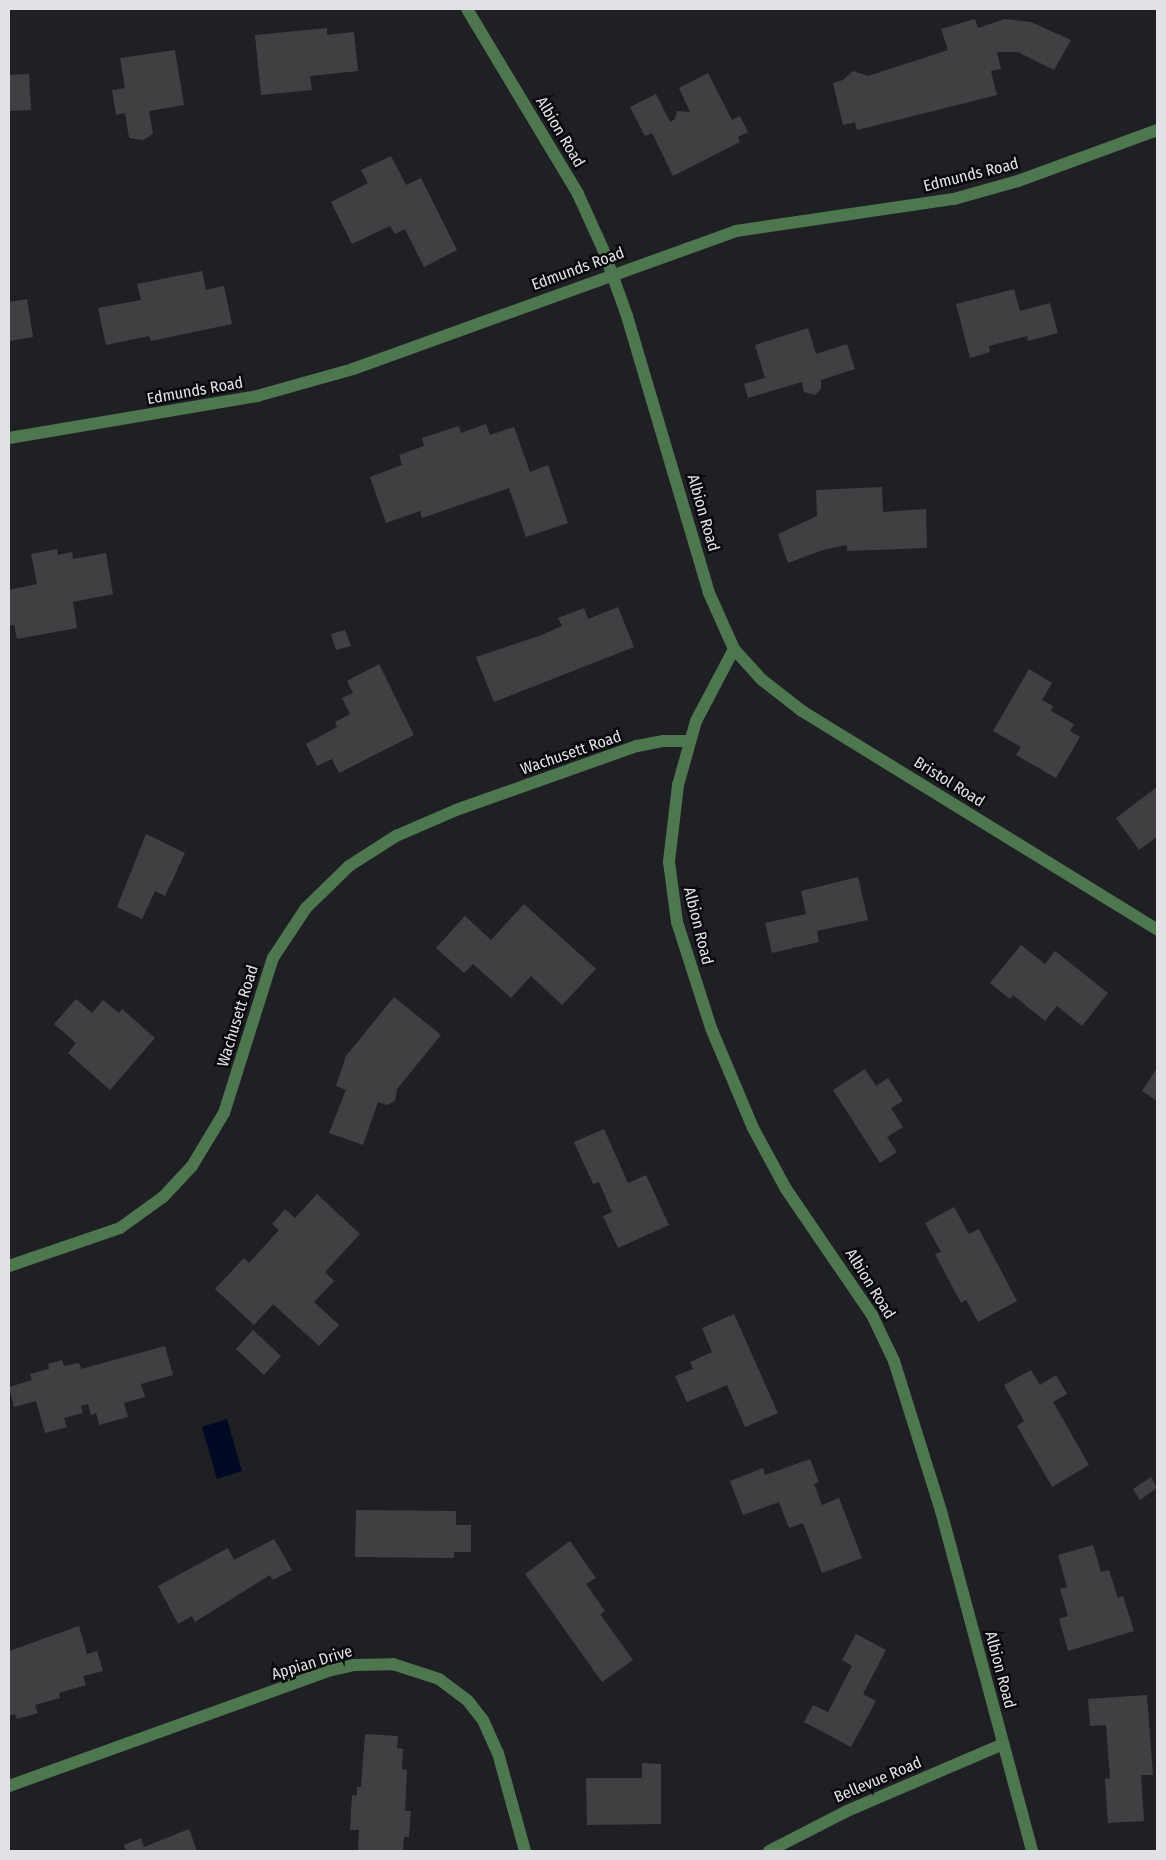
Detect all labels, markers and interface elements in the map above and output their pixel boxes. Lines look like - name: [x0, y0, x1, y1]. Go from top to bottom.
- street label: Albion Road: [531, 93, 589, 171]
- street label: Edmunds Road: [922, 154, 1020, 196]
- street label: Edmunds Road: [529, 243, 627, 295]
- street label: Edmunds Road: [145, 373, 245, 409]
- street label: Albion Road: [683, 472, 723, 554]
- street label: Wachusett Road: [518, 727, 624, 779]
- street label: Bristol Road: [910, 753, 988, 811]
- street label: Albion Road: [679, 885, 717, 967]
- street label: Wachusett Road: [213, 963, 263, 1069]
- street label: Albion Road: [841, 1245, 899, 1323]
- street label: Albion Road: [981, 1629, 1019, 1711]
- street label: Appian Drive: [269, 1642, 355, 1684]
- street label: Bellevue Road: [831, 1753, 925, 1807]

